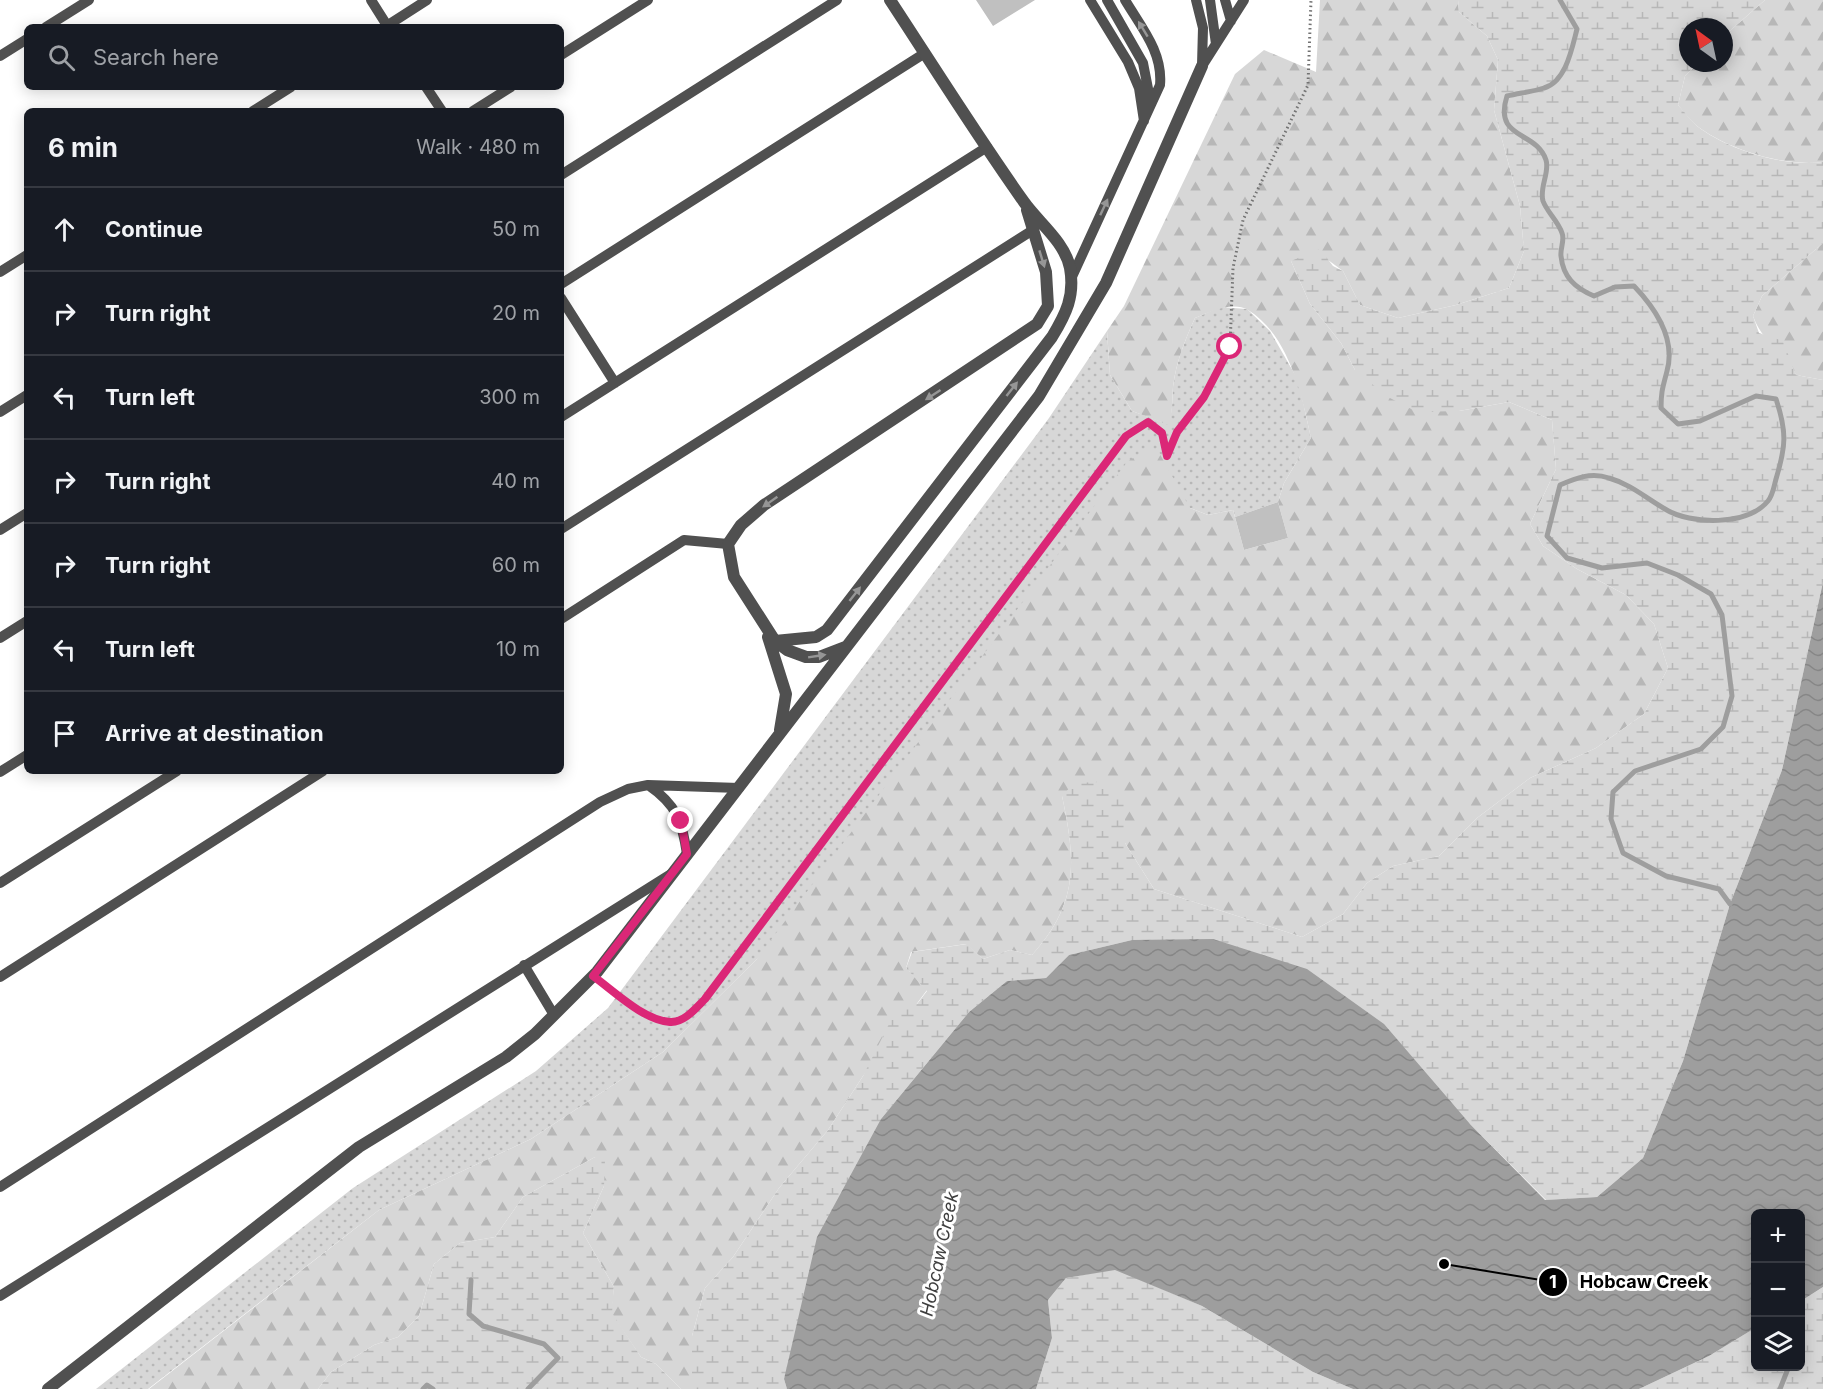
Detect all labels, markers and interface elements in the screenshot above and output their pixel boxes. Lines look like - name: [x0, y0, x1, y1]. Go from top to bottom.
- north arrow: [1679, 18, 1733, 72]
- one-way arrow: [1137, 21, 1148, 37]
- search box: [24, 24, 564, 90]
- icon: search: [45, 41, 78, 74]
- text: Search here: [93, 44, 219, 70]
- text: 6 min: [48, 132, 118, 163]
- text: Walk · 480 m: [416, 135, 540, 159]
- one-way arrow: [1100, 198, 1109, 215]
- icon: ahead: [48, 213, 81, 246]
- text: Continue: [105, 216, 203, 242]
- text: 50 m: [492, 217, 540, 241]
- one-way arrow: [1038, 250, 1047, 268]
- icon: right: [48, 297, 81, 330]
- text: Turn right: [105, 300, 211, 326]
- text: 20 m: [492, 301, 540, 325]
- route start: [1216, 333, 1242, 359]
- icon: left: [48, 381, 81, 414]
- one-way arrow: [1005, 382, 1017, 397]
- text: Turn left: [105, 384, 195, 410]
- text: 300 m: [479, 385, 540, 409]
- one-way arrow: [925, 389, 941, 400]
- icon: right: [48, 465, 81, 498]
- text: Turn right: [105, 468, 211, 494]
- text: 40 m: [491, 469, 540, 493]
- one-way arrow: [762, 496, 778, 508]
- icon: right: [48, 549, 81, 582]
- text: Turn right: [105, 552, 211, 578]
- text: 60 m: [492, 553, 540, 577]
- one-way arrow: [848, 586, 861, 602]
- icon: left: [48, 633, 81, 666]
- text: Turn left: [105, 636, 195, 662]
- text: 10 m: [496, 637, 540, 661]
- one-way arrow: [807, 651, 826, 660]
- icon: arrive: [48, 717, 81, 750]
- text: Arrive at destination: [105, 720, 324, 746]
- route end: [667, 807, 693, 833]
- water label: Hobcaw Creek: [916, 1189, 963, 1318]
- map controls: [1751, 1209, 1805, 1371]
- button: +: [1751, 1209, 1805, 1263]
- button: −: [1751, 1263, 1805, 1317]
- callout: Hobcaw Creek: [1538, 1264, 1721, 1300]
- text: 1: [1549, 1271, 1557, 1292]
- text: Hobcaw Creek: [1580, 1271, 1709, 1292]
- button: layers: [1751, 1317, 1805, 1371]

